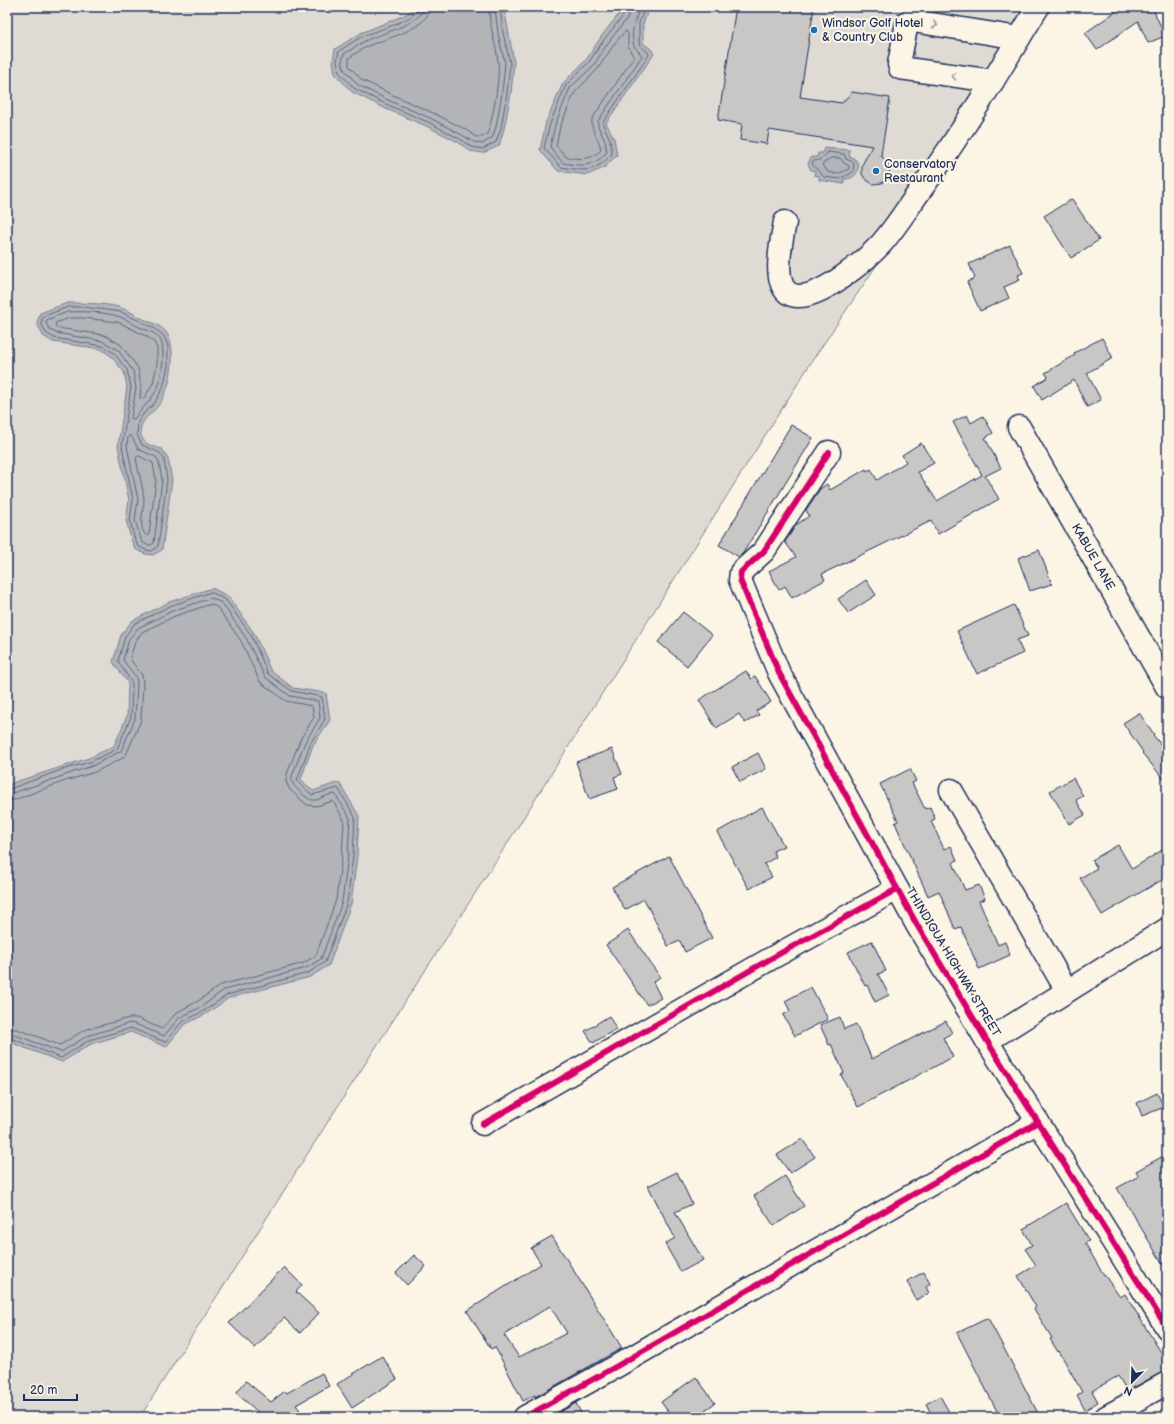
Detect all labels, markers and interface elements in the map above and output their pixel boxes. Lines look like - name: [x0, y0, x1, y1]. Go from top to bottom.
- place label: Windsor Golf Hotel & Country Club: [822, 16, 923, 45]
- one-way arrow: [932, 20, 938, 28]
- marker: Windsor Golf Hotel & Country Club: [809, 25, 819, 35]
- one-way arrow: [951, 72, 957, 81]
- place label: Conservatory Restaurant: [884, 157, 957, 186]
- marker: Conservatory Restaurant: [871, 166, 881, 176]
- street label: KABUE LANE: [1068, 521, 1118, 593]
- street label: THINDIGUA HIGHWAY STREET: [902, 885, 1004, 1040]
- north arrow: [1112, 1362, 1152, 1402]
- scale bar: [24, 1376, 77, 1402]
- text: 20 m: [30, 1383, 57, 1398]
- text: N: [1122, 1383, 1135, 1398]

